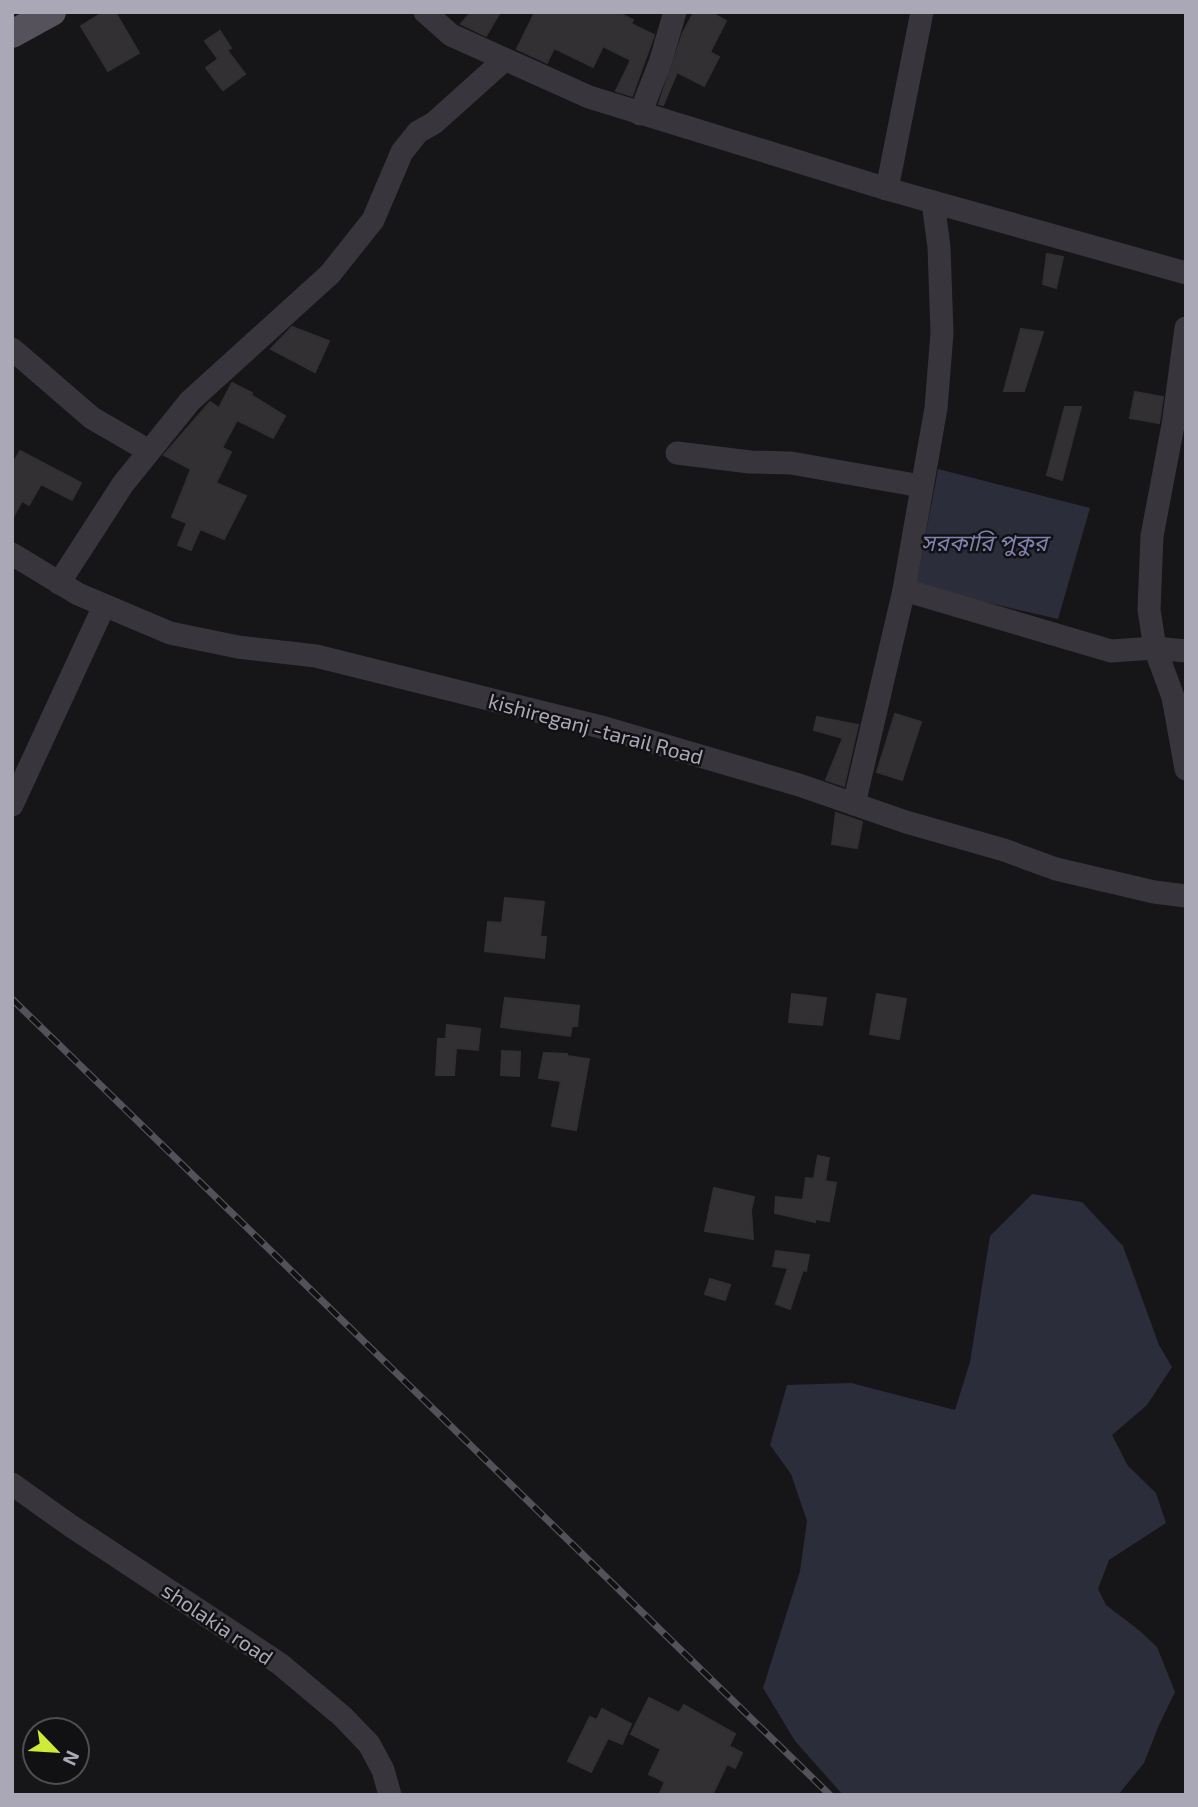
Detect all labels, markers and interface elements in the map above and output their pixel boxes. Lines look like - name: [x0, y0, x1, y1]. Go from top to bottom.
- water label: সরকারি পুকুর: [921, 528, 1051, 557]
- street label: kishireganj -tarail Road: [486, 687, 706, 770]
- street label: sholakia road: [158, 1577, 278, 1669]
- north arrow: [21, 1716, 91, 1786]
- text: N: [59, 1747, 85, 1769]

